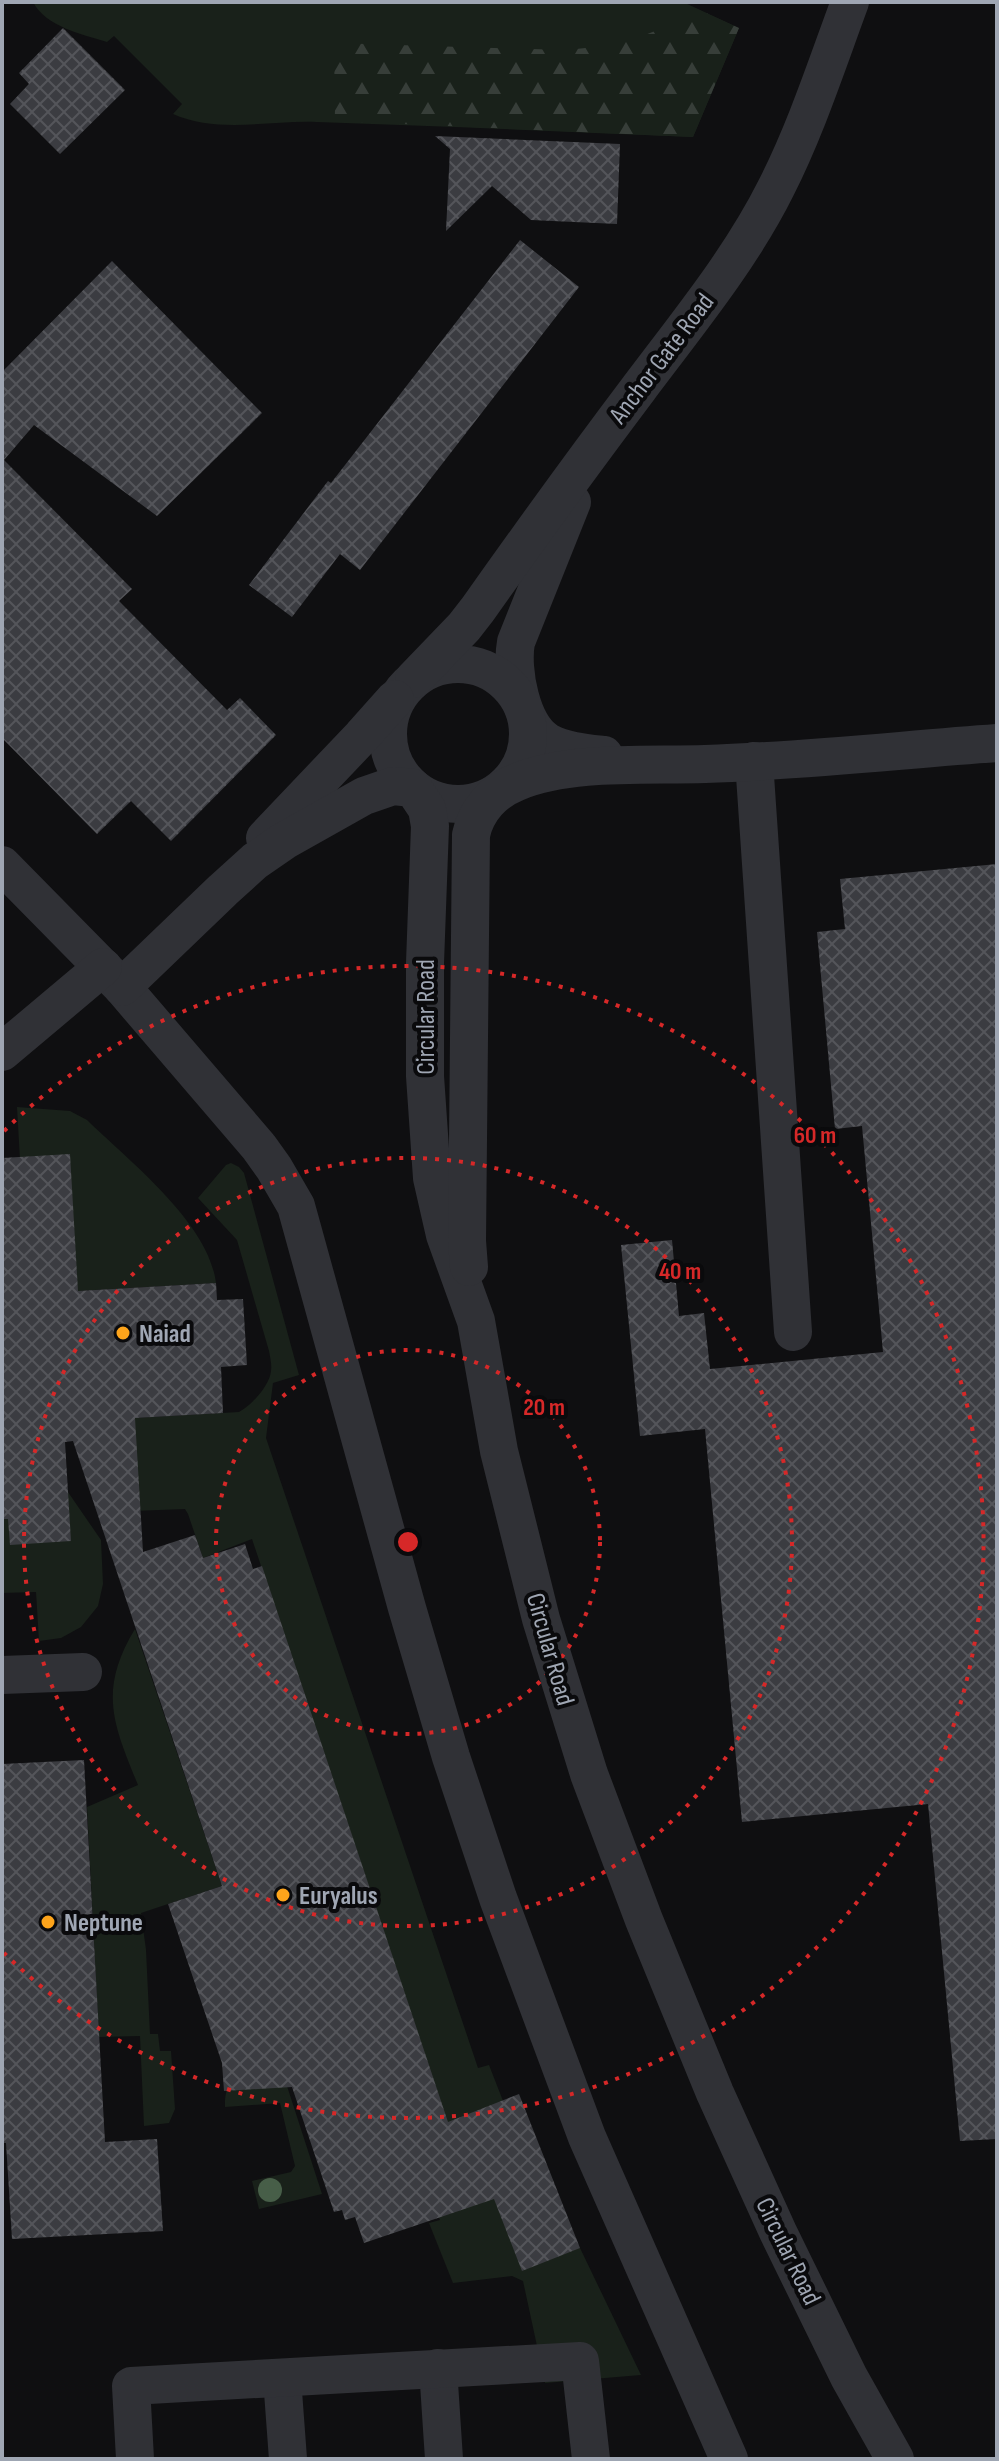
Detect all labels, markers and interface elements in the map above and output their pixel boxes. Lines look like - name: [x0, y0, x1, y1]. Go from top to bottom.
- street label: Anchor Gate Road: [603, 288, 721, 431]
- street label: Circular Road: [411, 959, 442, 1075]
- text: 60 m: [794, 1121, 836, 1150]
- text: 40 m: [659, 1257, 701, 1286]
- place label: Naiad: [139, 1319, 191, 1350]
- marker: Naiad: [114, 1324, 132, 1342]
- text: 20 m: [523, 1393, 565, 1422]
- centre of rings: [394, 1528, 422, 1556]
- street label: Circular Road: [519, 1590, 580, 1709]
- place label: Euryalus: [299, 1881, 378, 1912]
- marker: Euryalus: [274, 1886, 292, 1904]
- place label: Neptune: [64, 1908, 143, 1939]
- marker: Neptune: [39, 1913, 57, 1931]
- street label: Circular Road: [748, 2193, 827, 2310]

